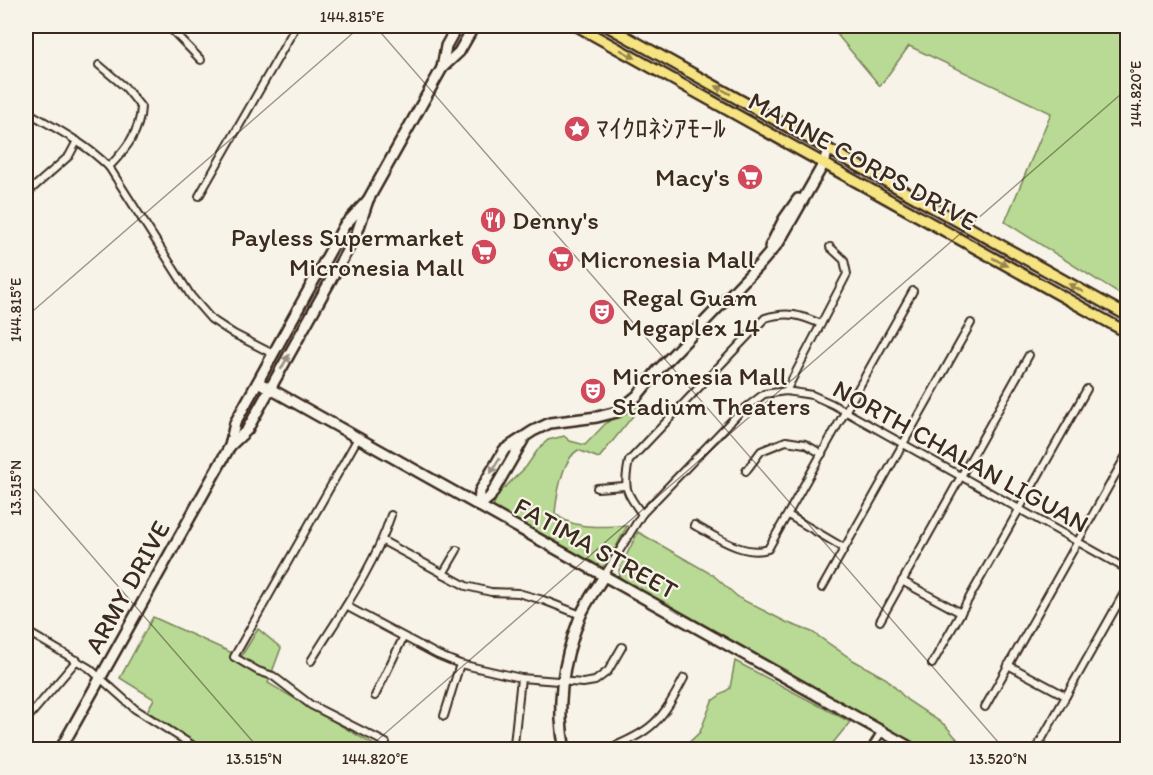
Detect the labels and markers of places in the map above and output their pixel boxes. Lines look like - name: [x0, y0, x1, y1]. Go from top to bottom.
- place label: ﾏｲｸﾛﾈｼｱﾓｰﾙ: [596, 113, 726, 145]
- place icon: ﾏｲｸﾛﾈｼｱﾓｰﾙ: [562, 114, 592, 144]
- place label: Macy's: [655, 161, 730, 193]
- supermarket icon: Macy's: [735, 162, 765, 192]
- place label: Denny's: [512, 204, 599, 236]
- restaurant icon: Denny's: [478, 205, 508, 235]
- place label: Payless Supermarket Micronesia Mall: [231, 221, 464, 283]
- supermarket icon: Payless Supermarket Micronesia Mall: [469, 237, 499, 267]
- place label: Micronesia Mall: [580, 243, 755, 275]
- supermarket icon: Micronesia Mall: [546, 244, 576, 274]
- place label: Regal Guam Megaplex 14: [622, 281, 760, 343]
- theatre icon: Regal Guam Megaplex 14: [587, 297, 617, 327]
- place label: Micronesia Mall Stadium Theaters: [612, 360, 811, 422]
- theatre icon: Micronesia Mall Stadium Theaters: [578, 376, 608, 406]

